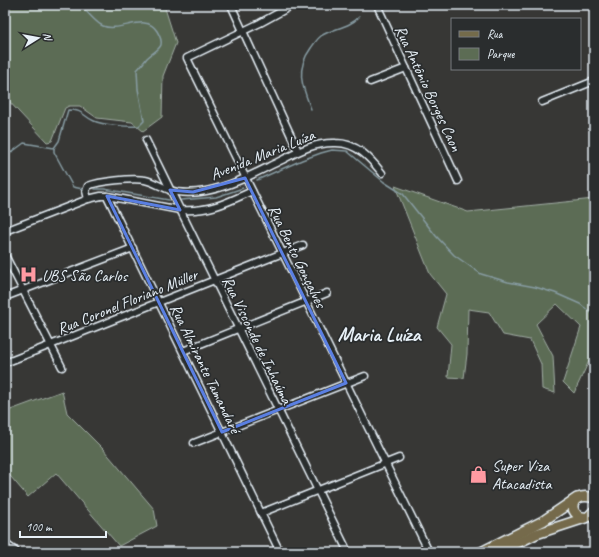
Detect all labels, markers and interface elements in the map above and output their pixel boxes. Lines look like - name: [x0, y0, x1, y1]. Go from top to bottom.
- north arrow: [18, 18, 58, 58]
- legend: [451, 18, 581, 70]
- street label: Rua Antônio Borges Caon: [390, 22, 466, 155]
- text: Rua: [487, 26, 504, 42]
- text: N: [40, 31, 56, 43]
- text: Parque: [487, 46, 516, 62]
- street label: Avenida Maria Luíza: [207, 125, 318, 185]
- street label: Rua Bento Gonçalves: [264, 202, 331, 312]
- street label: Rua Coronel Floriano Müller: [54, 264, 202, 339]
- hospital icon: UBS São Carlos: [19, 265, 39, 285]
- place label: UBS São Carlos: [42, 266, 129, 286]
- street label: Rua Visconde de Inhaúma: [217, 273, 297, 408]
- street label: Rua Almirante Tamandaré: [165, 301, 246, 439]
- district label: Maria Luíza: [338, 322, 422, 347]
- place label: Super Viza Atacadista: [492, 456, 552, 494]
- shop icon: Super Viza Atacadista: [469, 464, 489, 484]
- scale bar: [20, 513, 106, 539]
- text: 100 m: [26, 519, 53, 535]

